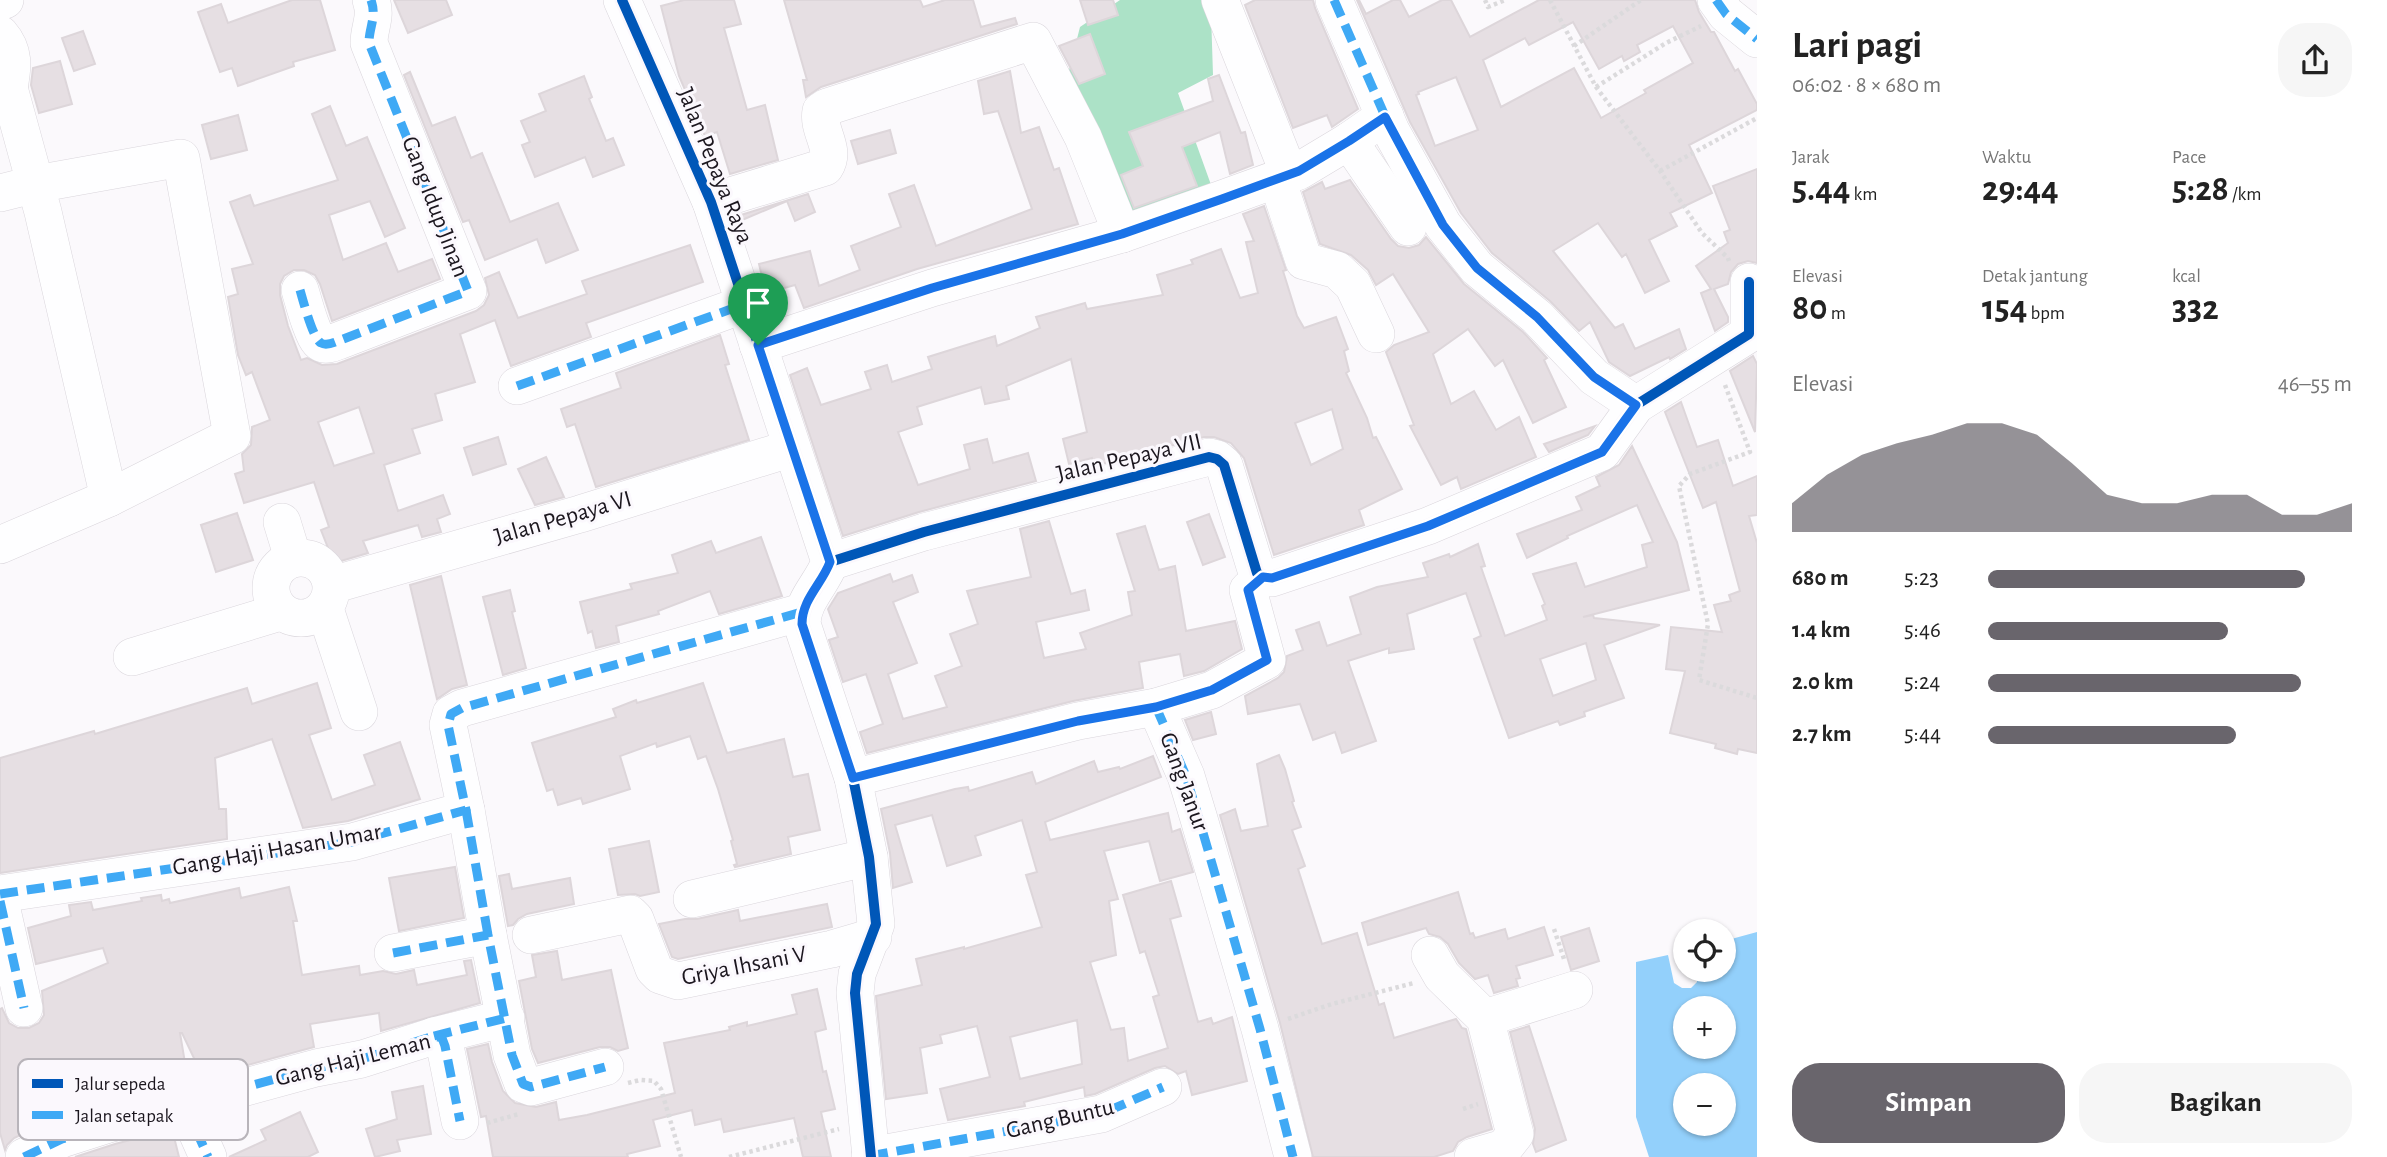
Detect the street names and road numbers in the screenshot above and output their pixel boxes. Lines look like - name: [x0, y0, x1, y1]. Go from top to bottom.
- street label: Jalan Pepaya Raya: [673, 84, 757, 248]
- street label: Gang Idup Jinan: [397, 133, 473, 281]
- street label: Jalan Pepaya VII: [1054, 430, 1204, 486]
- street label: Jalan Pepaya VI: [492, 487, 634, 549]
- street label: Gang Janur: [1155, 730, 1213, 835]
- street label: Gang Haji Hasan Umar: [171, 820, 384, 880]
- street label: Griya Ihsani V: [680, 942, 809, 990]
- street label: Gang Haji Leman: [273, 1029, 433, 1091]
- street label: Gang Buntu: [1004, 1095, 1116, 1143]

